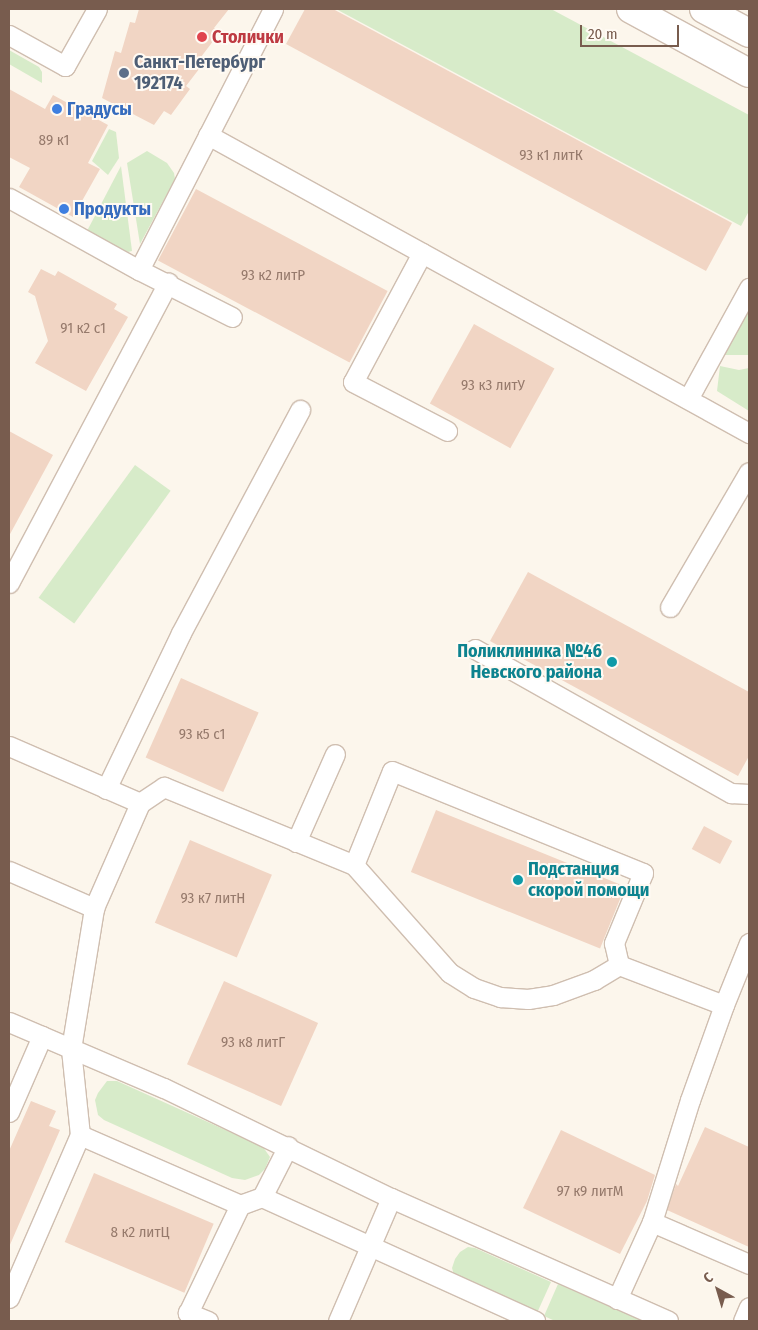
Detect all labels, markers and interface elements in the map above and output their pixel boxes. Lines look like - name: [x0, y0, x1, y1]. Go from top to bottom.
- scale bar: [583, 15, 682, 47]
- text: 20 m: [588, 25, 618, 43]
- place label: Столички: [212, 26, 284, 48]
- marker: Столички: [196, 31, 208, 43]
- place label: Санкт-Петербург 192174: [134, 52, 265, 94]
- marker: Санкт-Петербург 192174: [118, 67, 130, 79]
- place label: Градусы: [67, 98, 132, 120]
- marker: Градусы: [51, 103, 63, 115]
- house number: 89 к1: [39, 132, 69, 150]
- house number: 93 к1 литК: [519, 147, 583, 165]
- place label: Продукты: [74, 198, 151, 220]
- marker: Продукты: [58, 203, 70, 215]
- house number: 93 к2 литР: [241, 267, 305, 285]
- house number: 91 к2 с1: [60, 320, 106, 338]
- house number: 93 к3 литУ: [461, 377, 525, 395]
- place label: Поликлиника №46 Невского района: [457, 641, 602, 684]
- marker: Поликлиника №46 Невского района: [606, 656, 618, 668]
- house number: 93 к5 с1: [179, 726, 225, 744]
- place label: Подстанция скорой помощи: [528, 859, 649, 902]
- marker: Подстанция скорой помощи: [512, 874, 524, 886]
- house number: 93 к7 литН: [181, 890, 245, 908]
- house number: 93 к8 литГ: [221, 1034, 285, 1052]
- house number: 97 к9 литМ: [557, 1183, 623, 1201]
- house number: 8 к2 литЦ: [110, 1224, 170, 1242]
- north arrow: [693, 1265, 743, 1315]
- text: С: [700, 1269, 716, 1287]

